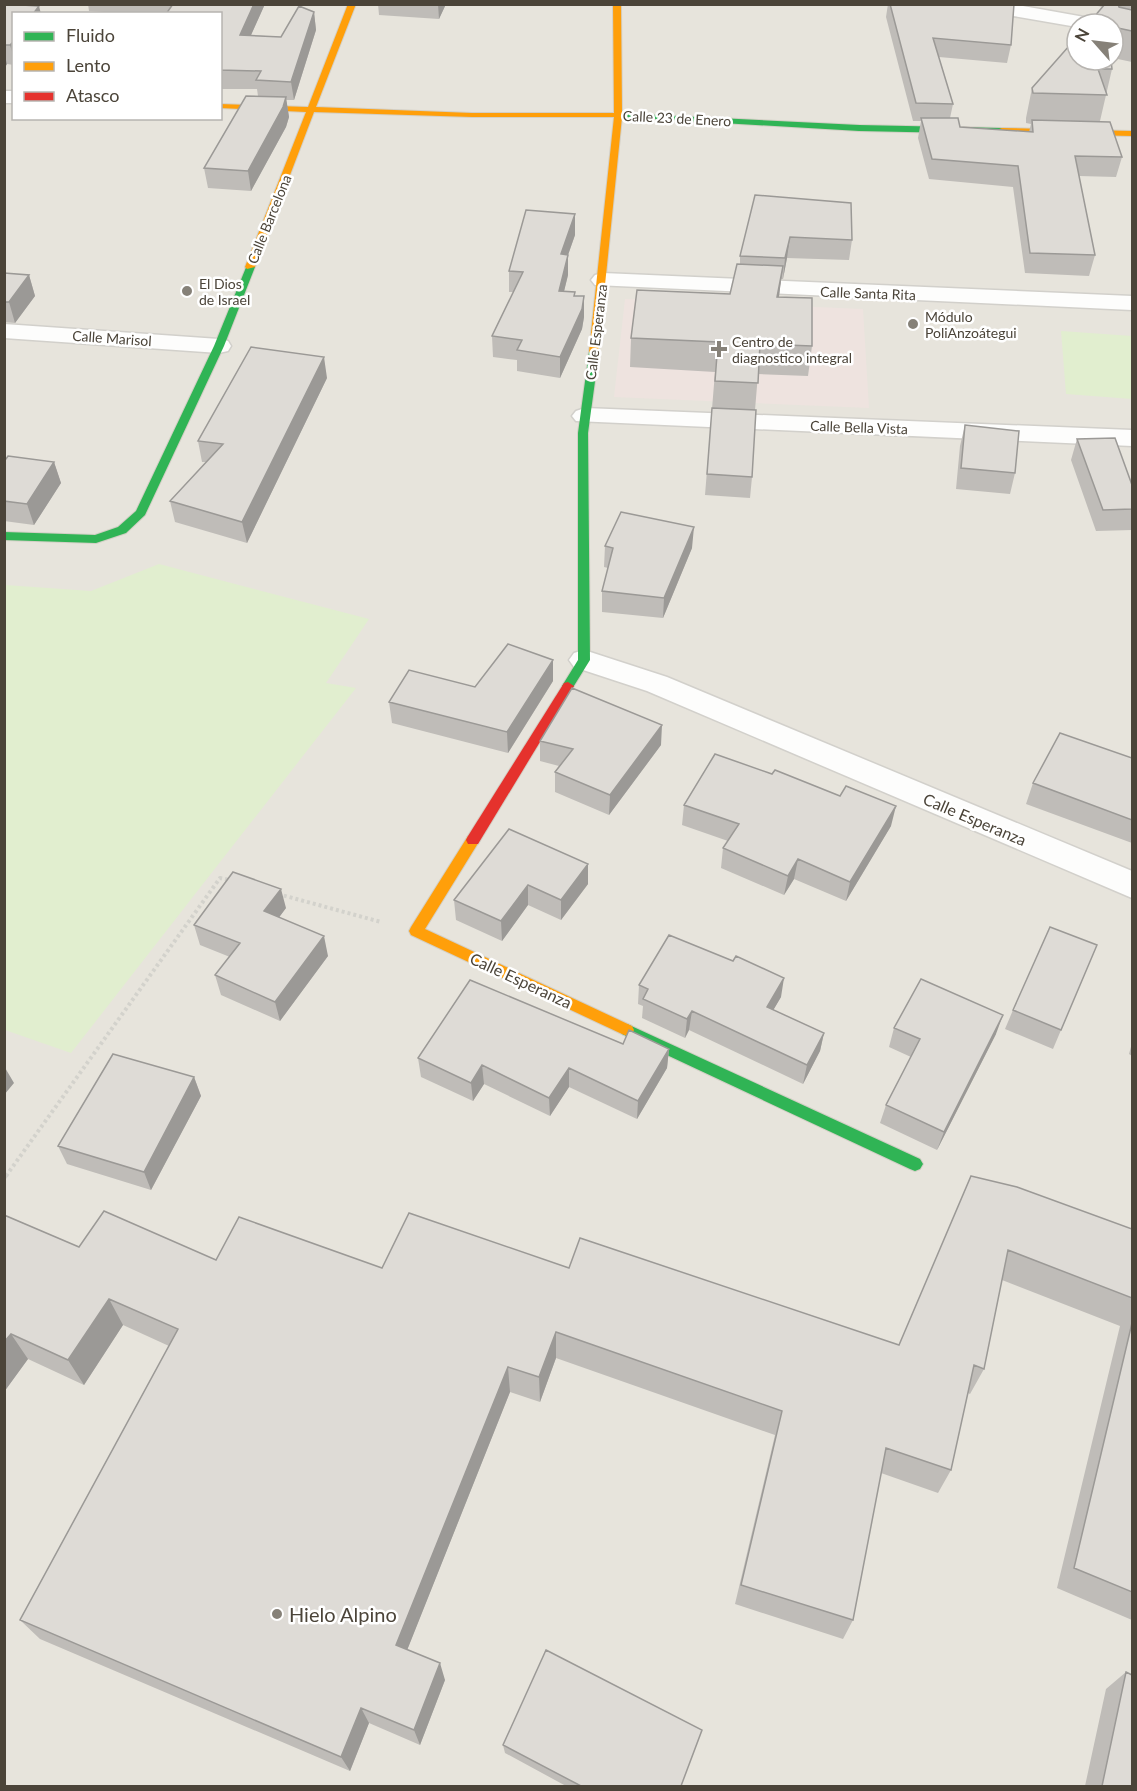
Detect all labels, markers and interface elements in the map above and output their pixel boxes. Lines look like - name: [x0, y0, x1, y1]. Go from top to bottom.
- legend: [12, 12, 222, 120]
- north arrow: [1065, 12, 1125, 72]
- text: Fluido: [66, 24, 115, 46]
- text: N: [1070, 25, 1093, 45]
- text: Lento: [66, 54, 111, 76]
- text: Atasco: [66, 84, 119, 106]
- street label: Calle 23 de Enero: [622, 107, 732, 129]
- street label: Calle Barcelona: [243, 172, 295, 266]
- place label: El Dios de Israel: [199, 275, 250, 308]
- street label: Calle Esperanza: [582, 283, 610, 381]
- street label: Calle Santa Rita: [820, 283, 916, 303]
- marker: El Dios de Israel: [180, 284, 194, 298]
- place label: Módulo PoliAnzoátegui: [925, 308, 1017, 341]
- marker: Módulo PoliAnzoátegui: [906, 317, 920, 331]
- street label: Calle Marisol: [72, 327, 152, 349]
- place label: Centro de diagnostico integral: [732, 333, 852, 366]
- marker: Centro de diagnostico integral: [710, 340, 728, 358]
- street label: Calle Bella Vista: [810, 417, 908, 437]
- street label: Calle Esperanza: [921, 789, 1029, 849]
- street label: Calle Esperanza: [467, 948, 575, 1012]
- place label: Hielo Alpino: [289, 1602, 397, 1626]
- marker: Hielo Alpino: [270, 1607, 284, 1621]

